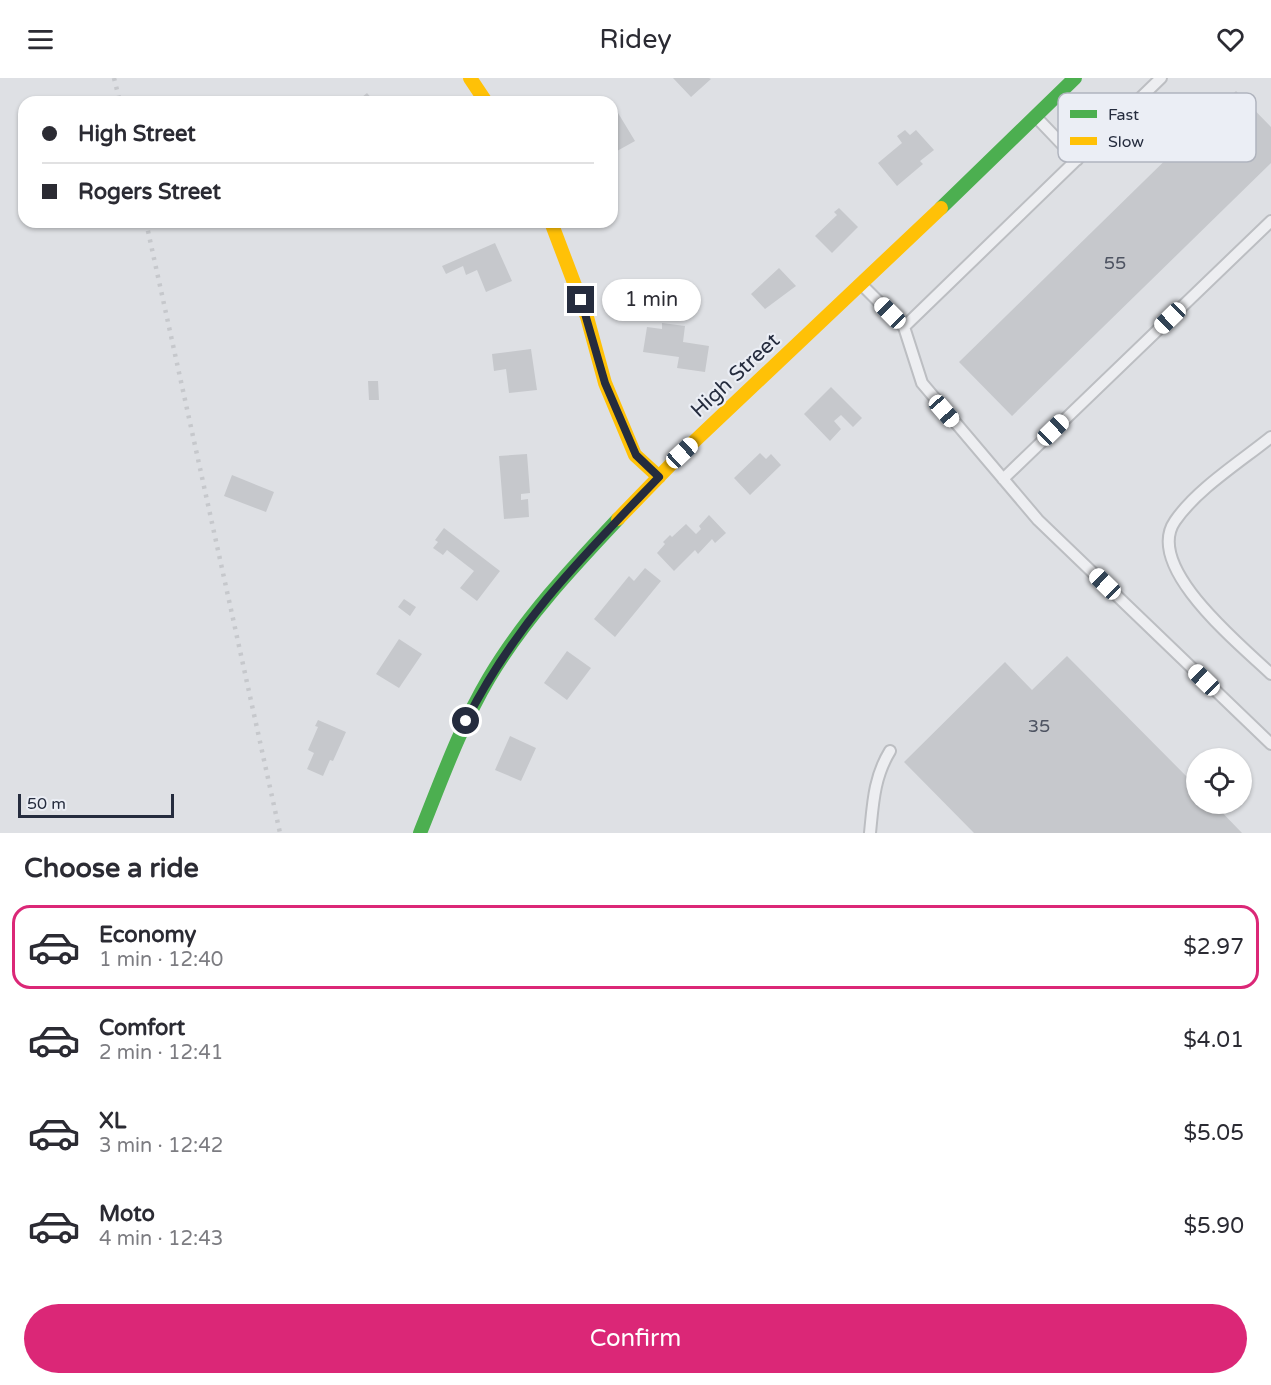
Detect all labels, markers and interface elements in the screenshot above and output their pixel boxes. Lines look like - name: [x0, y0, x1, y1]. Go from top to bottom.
- icon: menu: [24, 23, 57, 56]
- text: Ridey: [599, 23, 672, 56]
- icon: heart: [1214, 23, 1247, 56]
- legend: [1058, 93, 1256, 162]
- text: Fast: [1108, 105, 1139, 125]
- text: High Street: [78, 121, 196, 147]
- text: Slow: [1108, 132, 1144, 152]
- text: Rogers Street: [78, 179, 221, 205]
- house number: 55: [1104, 252, 1126, 274]
- callout: 1 min: [602, 279, 701, 321]
- route end: [567, 286, 594, 313]
- text: 1 min: [625, 288, 678, 312]
- car: [871, 294, 909, 332]
- car: [1151, 299, 1189, 337]
- street label: High Street: [686, 328, 785, 423]
- car: [925, 392, 963, 430]
- car: [1034, 411, 1072, 449]
- car: [663, 434, 701, 472]
- car: [1086, 565, 1124, 603]
- car: [1185, 661, 1223, 699]
- route start: [452, 707, 479, 734]
- house number: 35: [1028, 715, 1050, 737]
- map controls: [1186, 748, 1252, 814]
- button: locate: [1186, 748, 1252, 814]
- scale bar: [18, 791, 174, 818]
- text: 50 m: [27, 794, 66, 814]
- text: Choose a ride: [24, 852, 199, 885]
- icon: car: [27, 920, 81, 974]
- text: Economy: [99, 922, 196, 948]
- text: $2.97: [1183, 934, 1244, 960]
- text: 1 min · 12:40: [99, 948, 223, 972]
- icon: car: [27, 1013, 81, 1067]
- text: Comfort: [99, 1015, 185, 1041]
- text: $4.01: [1183, 1027, 1244, 1053]
- text: 2 min · 12:41: [99, 1041, 223, 1065]
- icon: car: [27, 1106, 81, 1160]
- text: XL: [99, 1108, 126, 1134]
- text: $5.05: [1183, 1120, 1244, 1146]
- text: 3 min · 12:42: [99, 1134, 223, 1158]
- icon: car: [27, 1199, 81, 1253]
- text: Moto: [99, 1201, 155, 1227]
- text: $5.90: [1183, 1213, 1244, 1239]
- text: 4 min · 12:43: [99, 1227, 223, 1251]
- button: Confirm: [24, 1304, 1247, 1373]

